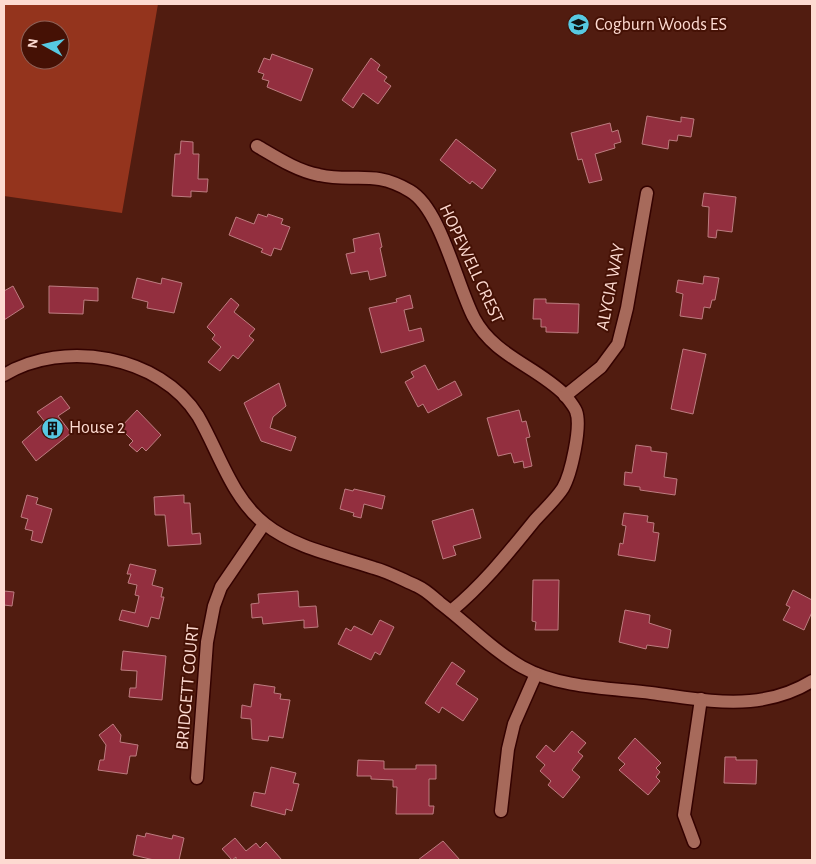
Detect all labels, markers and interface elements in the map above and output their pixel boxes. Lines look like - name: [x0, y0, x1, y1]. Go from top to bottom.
- school or university icon: Cogburn Woods ES: [567, 13, 591, 37]
- place label: Cogburn Woods ES: [595, 16, 727, 34]
- north arrow: [20, 20, 70, 70]
- text: N: [26, 38, 41, 49]
- street label: HOPEWELL CREST: [436, 202, 507, 327]
- street label: ALYCIA WAY: [594, 242, 628, 332]
- building icon: House 2: [41, 416, 65, 440]
- place label: House 2: [69, 419, 125, 437]
- street label: BRIDGETT COURT: [174, 623, 202, 751]

